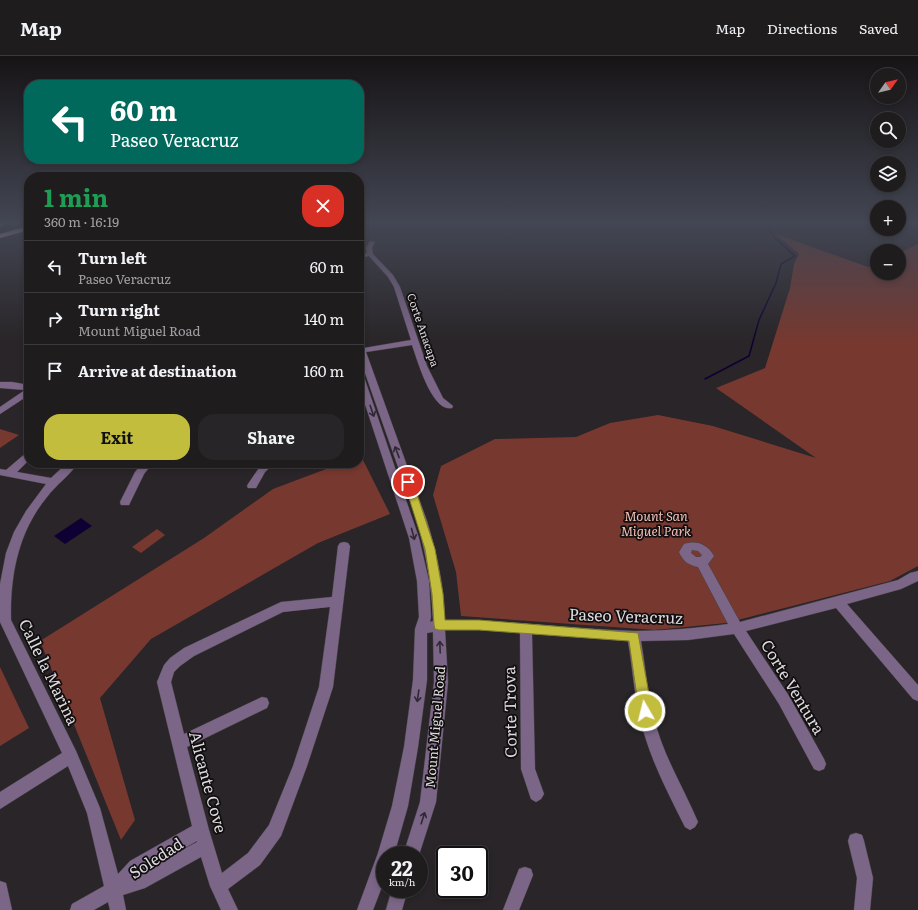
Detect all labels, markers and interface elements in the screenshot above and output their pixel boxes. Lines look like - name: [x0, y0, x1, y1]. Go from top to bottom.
- text: Map: [20, 14, 62, 42]
- text: Map: [715, 18, 745, 38]
- text: Directions: [767, 18, 837, 38]
- text: Saved: [859, 18, 898, 38]
- north arrow: [870, 68, 906, 104]
- map controls: [870, 68, 906, 280]
- text: 60 m: [110, 88, 177, 130]
- icon: left: [44, 96, 96, 148]
- button: search: [870, 112, 906, 148]
- text: Paseo Veracruz: [110, 126, 238, 153]
- button: layers: [870, 156, 906, 192]
- text: 1 min: [44, 179, 108, 214]
- button: close: [302, 185, 344, 227]
- button: +: [870, 200, 906, 236]
- text: 360 m · 16:19: [44, 212, 119, 231]
- button: −: [870, 244, 906, 280]
- text: Turn left: [78, 246, 147, 269]
- text: 60 m: [310, 255, 344, 278]
- icon: left: [44, 256, 66, 278]
- text: Paseo Veracruz: [78, 269, 171, 288]
- street label: Corte Anacapa: [404, 291, 444, 369]
- text: Turn right: [78, 298, 160, 321]
- text: 140 m: [304, 307, 344, 330]
- icon: right: [44, 308, 66, 330]
- text: Mount Miguel Road: [78, 321, 200, 340]
- text: Arrive at destination: [78, 359, 237, 382]
- text: 160 m: [304, 359, 344, 382]
- icon: arrive: [44, 360, 66, 382]
- one-way arrow: [368, 404, 376, 416]
- button: Exit: [44, 414, 190, 460]
- button: Share: [198, 414, 344, 460]
- one-way arrow: [393, 447, 401, 459]
- pin: [391, 465, 425, 499]
- icon: arrive: [397, 471, 419, 493]
- park label: Mount San Miguel Park: [621, 506, 692, 540]
- one-way arrow: [410, 527, 417, 540]
- street label: Paseo Veracruz: [569, 601, 684, 629]
- street label: Calle la Marina: [14, 615, 86, 729]
- street label: Corte Ventura: [756, 634, 832, 739]
- one-way arrow: [437, 641, 444, 654]
- street label: Mount Miguel Road: [420, 665, 449, 789]
- street label: Corte Trova: [496, 666, 522, 758]
- one-way arrow: [414, 689, 421, 702]
- position arrow: [624, 690, 666, 732]
- street label: Alicante Cove: [184, 728, 234, 835]
- one-way arrow: [420, 812, 427, 825]
- street label: Soledad: [124, 831, 187, 884]
- speed limit sign: 30: [436, 846, 488, 898]
- text: 22: [391, 852, 413, 882]
- text: km/h: [389, 874, 415, 889]

